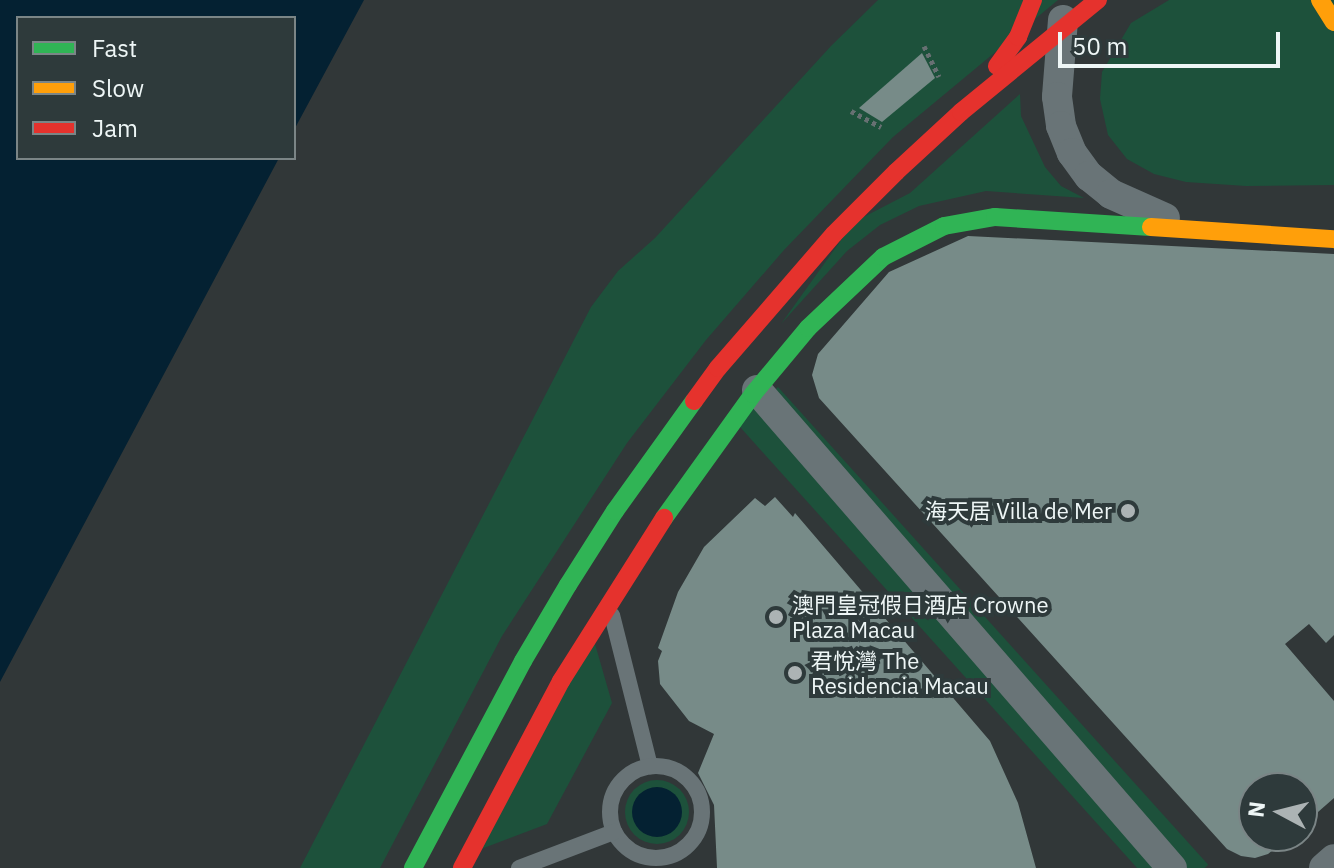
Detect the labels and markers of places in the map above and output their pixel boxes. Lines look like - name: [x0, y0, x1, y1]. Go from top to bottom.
- place label: 海天居 Villa de Mer: [925, 498, 1112, 524]
- marker: 海天居 Villa de Mer: [1119, 502, 1137, 520]
- place label: 澳門皇冠假日酒店 Crowne Plaza Macau: [792, 591, 1048, 642]
- marker: 澳門皇冠假日酒店 Crowne Plaza Macau: [767, 608, 785, 626]
- place label: 君悅灣 The Residencia Macau: [811, 647, 989, 698]
- marker: 君悅灣 The Residencia Macau: [786, 664, 804, 682]

